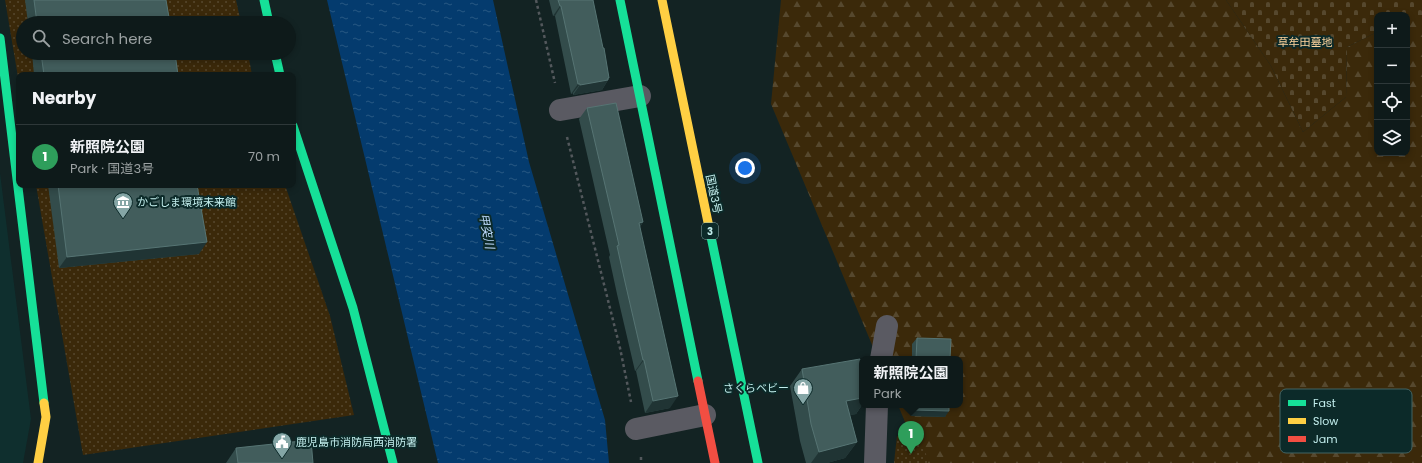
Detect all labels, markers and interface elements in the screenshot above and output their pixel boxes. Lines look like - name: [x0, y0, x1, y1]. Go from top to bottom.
- map controls: [1374, 12, 1410, 156]
- button: +: [1374, 12, 1410, 48]
- search box: [16, 16, 296, 60]
- icon: search: [30, 27, 52, 49]
- text: Search here: [62, 28, 152, 49]
- park label: 草牟田墓地: [1278, 34, 1333, 50]
- button: −: [1374, 48, 1410, 84]
- button: locate: [1374, 84, 1410, 120]
- text: Nearby: [32, 86, 96, 110]
- button: layers: [1374, 120, 1410, 156]
- text: 新照院公園: [70, 136, 145, 157]
- text: 1: [43, 147, 47, 166]
- text: 70 m: [248, 147, 280, 166]
- your location: [735, 158, 755, 178]
- text: Park · 国道3号: [70, 159, 154, 178]
- street label: 国道3号: [702, 173, 726, 215]
- museum icon: かごしま環境未来館: [112, 191, 134, 219]
- place label: かごしま環境未来館: [137, 194, 236, 210]
- water label: 甲突川: [475, 212, 499, 252]
- road number: 3: [702, 223, 718, 239]
- popup: [859, 356, 963, 408]
- text: 新照院公園: [873, 362, 949, 383]
- shop icon: さくらベビー: [792, 377, 814, 405]
- place label: さくらベビー: [723, 380, 789, 396]
- text: Park: [873, 384, 901, 403]
- legend: [1280, 389, 1412, 453]
- text: Fast: [1313, 395, 1336, 411]
- text: Slow: [1313, 413, 1338, 429]
- pin: 1: [898, 421, 924, 454]
- public building icon: 鹿児島市消防局西消防署: [271, 431, 293, 459]
- text: Jam: [1313, 431, 1338, 447]
- place label: 鹿児島市消防局西消防署: [296, 434, 417, 450]

